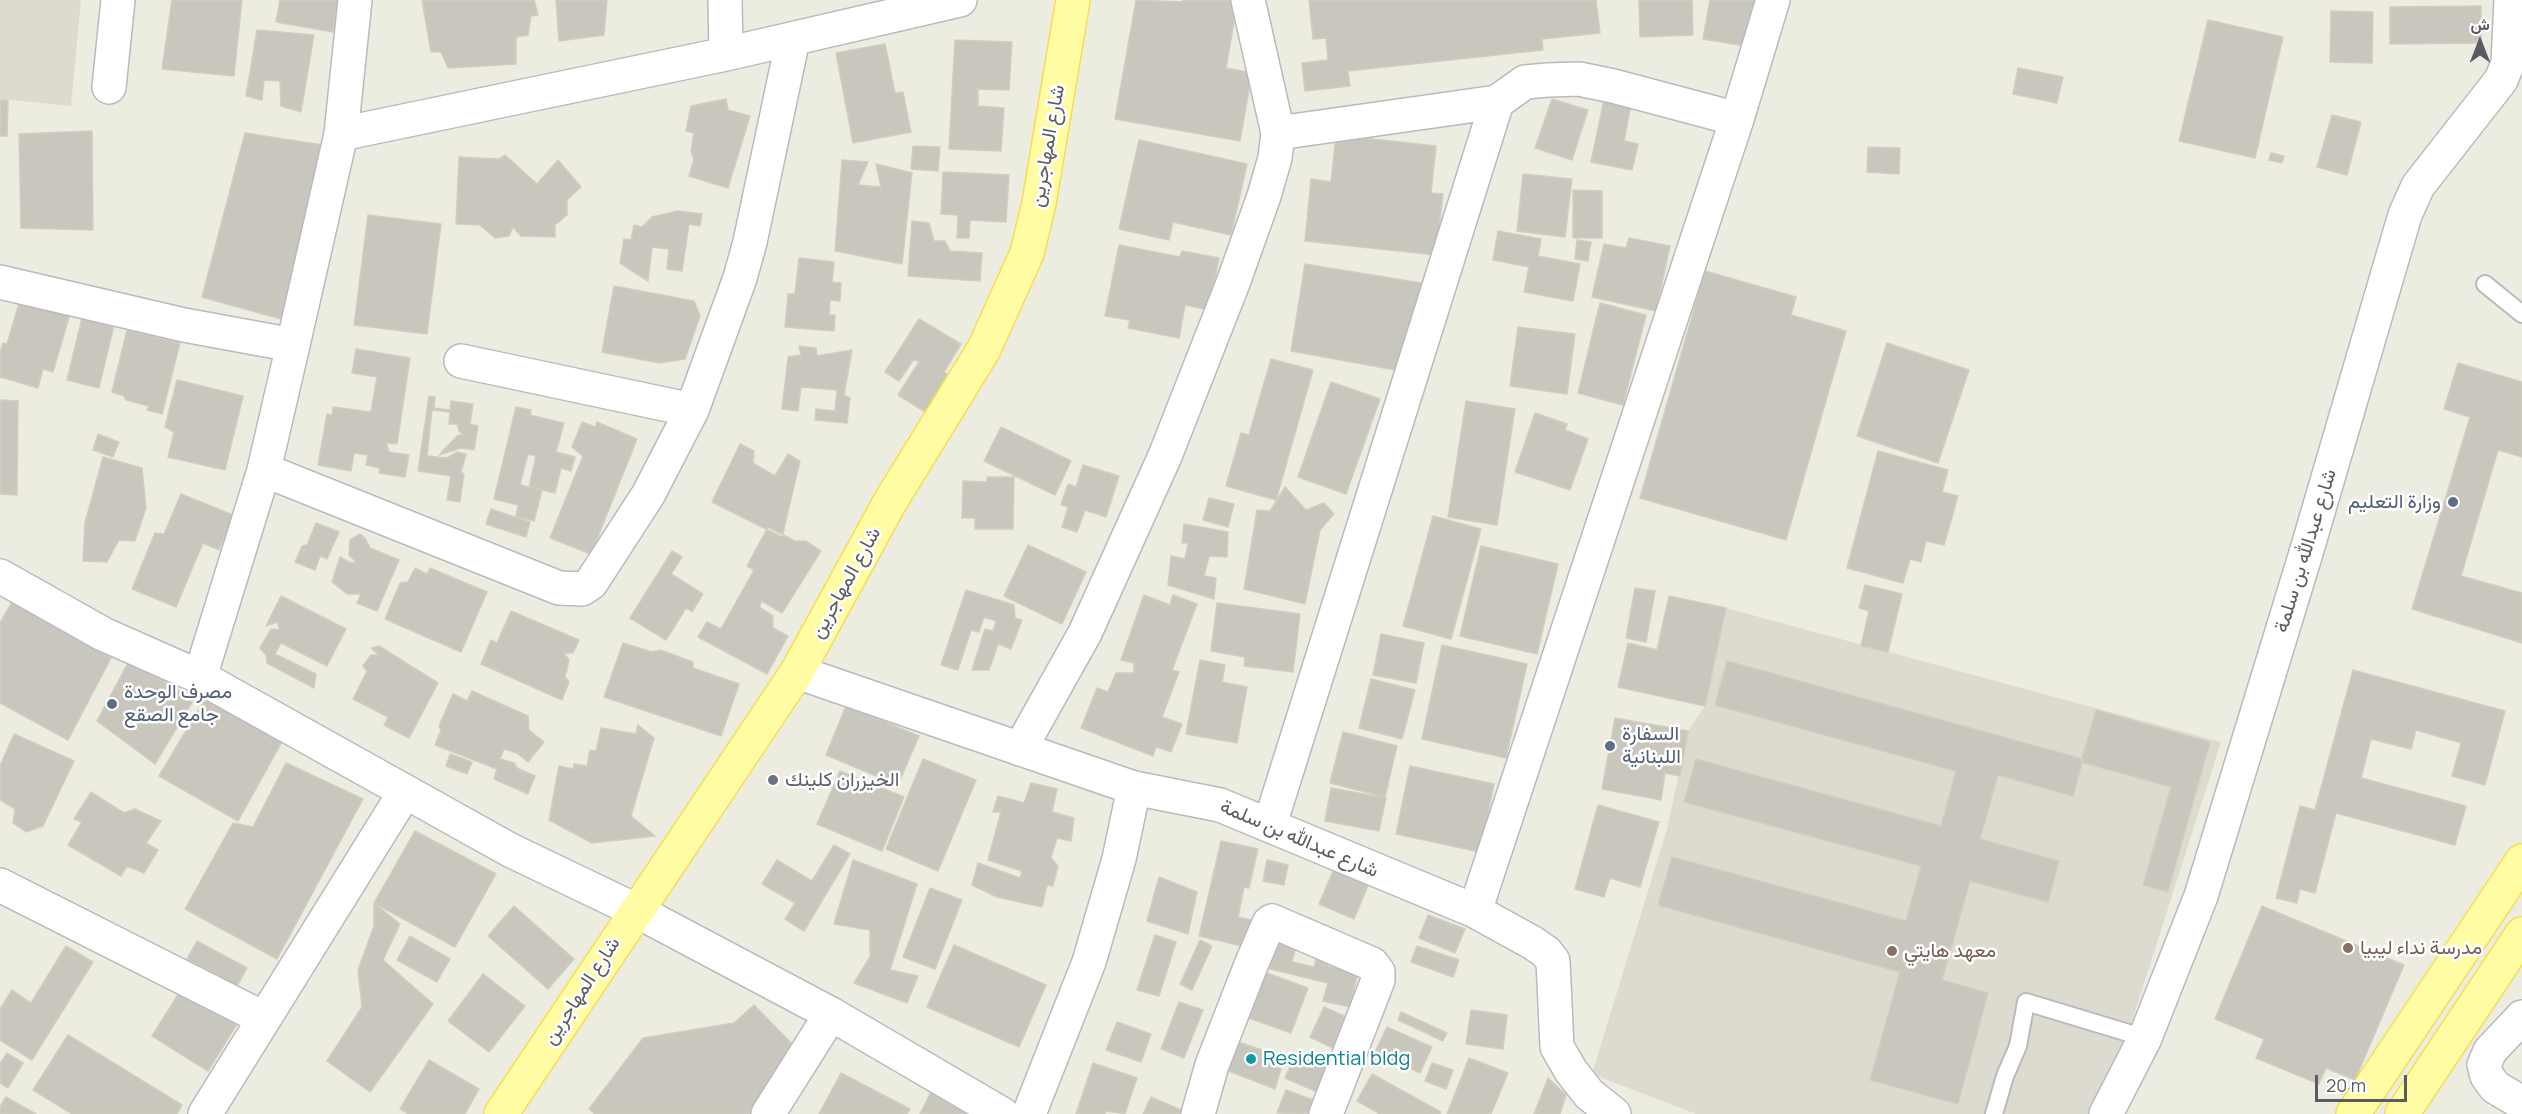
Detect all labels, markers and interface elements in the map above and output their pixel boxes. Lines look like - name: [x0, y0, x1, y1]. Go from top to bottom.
- north arrow: [2450, 12, 2510, 72]
- text: ش: [2470, 13, 2490, 35]
- street label: شارع المهاجرين: [1025, 83, 1071, 209]
- street label: شارع عبدالله بن سلمة: [2270, 466, 2342, 636]
- place label: وزارة التعليم: [2348, 490, 2441, 514]
- marker: وزارة التعليم: [2446, 495, 2460, 509]
- street label: شارع المهاجرين: [806, 523, 886, 643]
- place label: مصرف الوحدة جامع الصقع: [124, 680, 232, 727]
- marker: مصرف الوحدة جامع الصقع: [105, 697, 119, 711]
- place label: السفارة اللبنانية: [1622, 722, 1681, 769]
- marker: السفارة اللبنانية: [1603, 739, 1617, 753]
- place label: الخيزران كلينك: [785, 768, 899, 792]
- marker: الخيزران كلينك: [766, 773, 780, 787]
- street label: شارع عبدالله بن سلمة: [1216, 795, 1382, 883]
- street label: شارع المهاجرين: [538, 933, 626, 1049]
- place label: مدرسة نداء ليبيا: [2360, 936, 2482, 960]
- place label: معهد هايتي: [1904, 939, 1996, 963]
- marker: مدرسة نداء ليبيا: [2341, 941, 2355, 955]
- marker: معهد هايتي: [1885, 944, 1899, 958]
- place label: Residential bldg: [1263, 1047, 1410, 1071]
- marker: Residential bldg: [1244, 1052, 1258, 1066]
- scale bar: [2318, 1063, 2410, 1101]
- text: 20 m: [2326, 1073, 2366, 1097]

